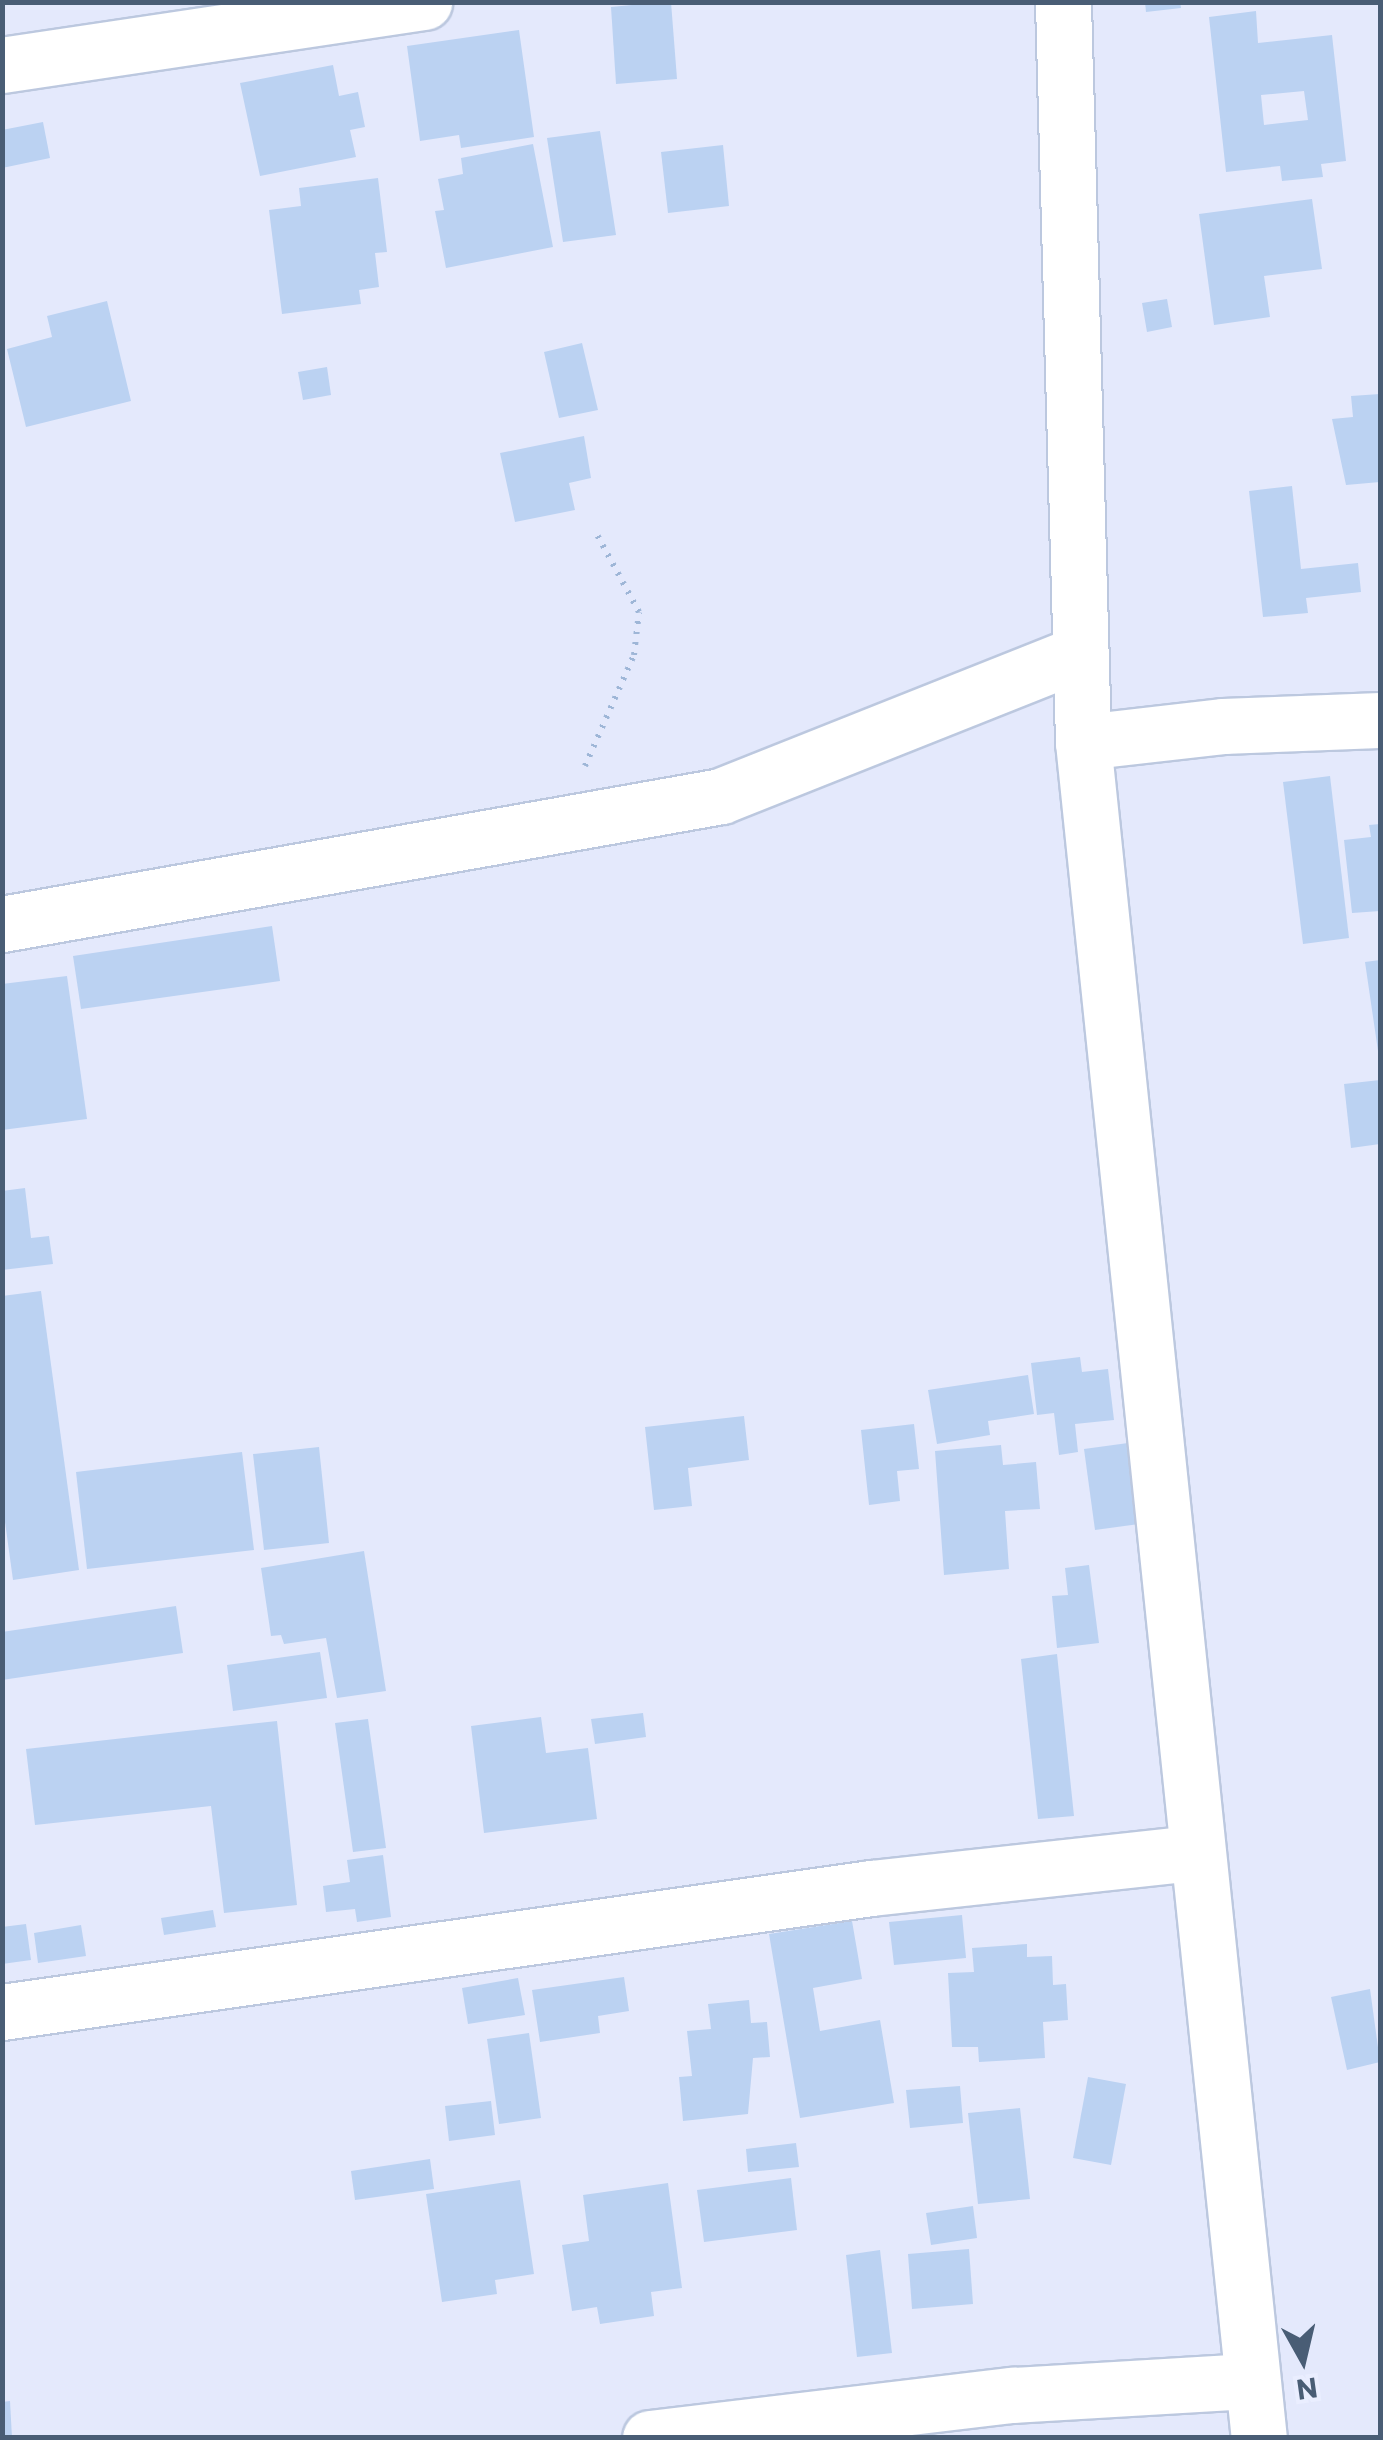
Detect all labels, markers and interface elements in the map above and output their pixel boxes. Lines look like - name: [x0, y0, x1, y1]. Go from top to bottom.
- north arrow: [1253, 2310, 1353, 2410]
- text: N: [1294, 2371, 1320, 2408]

